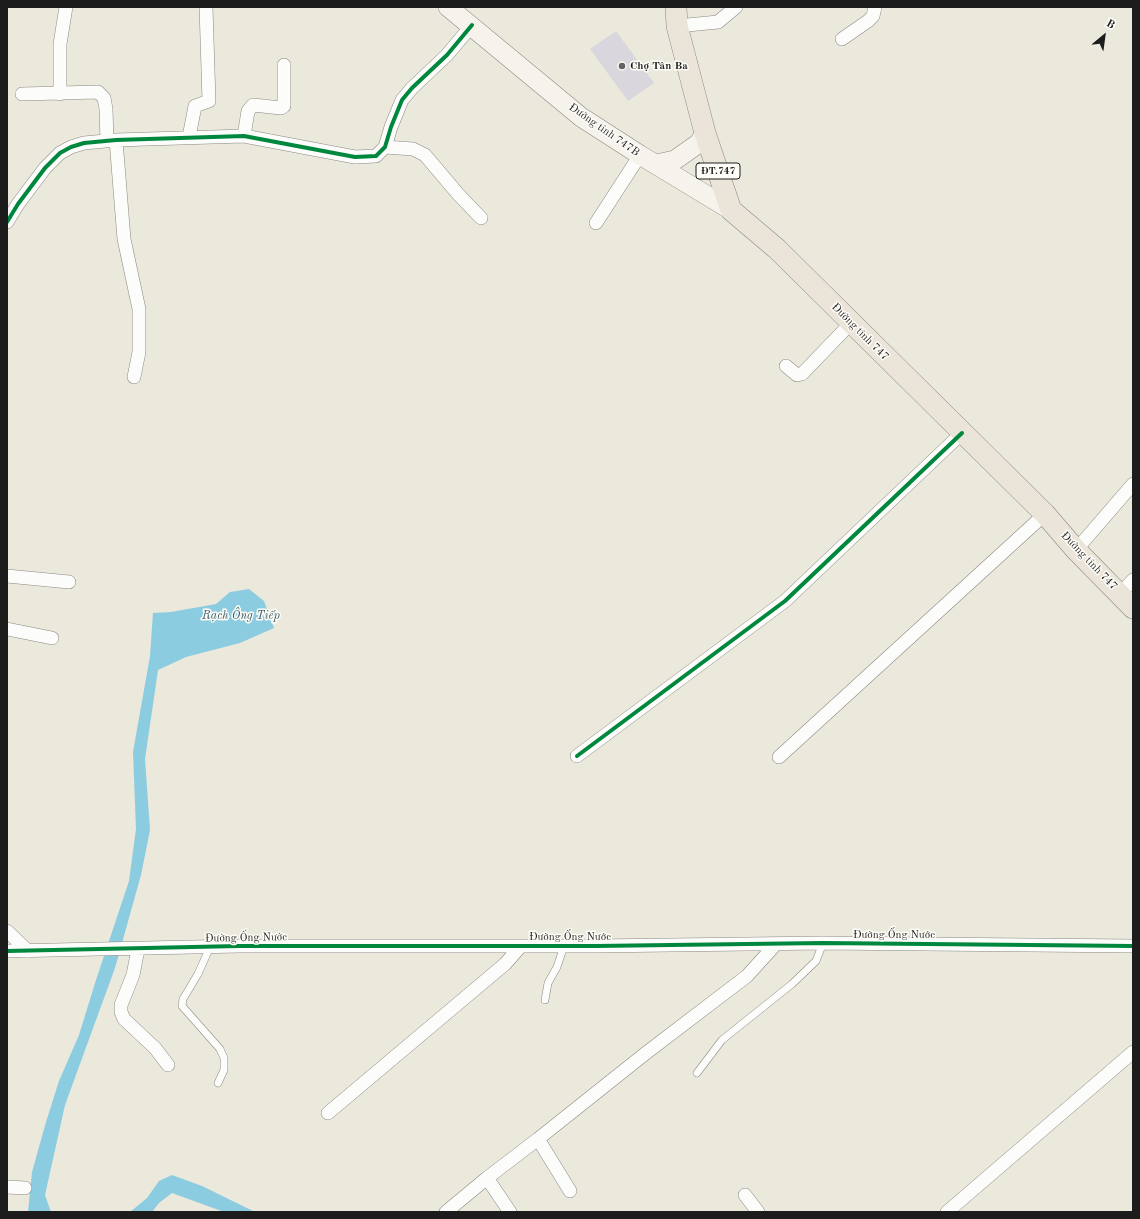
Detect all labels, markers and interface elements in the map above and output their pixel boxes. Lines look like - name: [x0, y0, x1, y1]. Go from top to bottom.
- north arrow: [1084, 16, 1124, 56]
- text: B: [1104, 18, 1116, 32]
- place label: Chợ Tân Ba: [630, 59, 688, 73]
- marker: Chợ Tân Ba: [617, 61, 627, 71]
- street label: Đường tỉnh 747B: [566, 101, 642, 159]
- road number: ĐT.747: [696, 163, 740, 179]
- street label: Đường tỉnh 747: [829, 301, 891, 363]
- street label: Đường tỉnh 747: [1058, 529, 1120, 593]
- water label: Rạch Ông Tiếp: [202, 609, 280, 623]
- street label: Đường Ống Nước: [853, 928, 935, 942]
- street label: Đường Ống Nước: [529, 930, 611, 944]
- street label: Đường Ống Nước: [205, 931, 287, 945]

